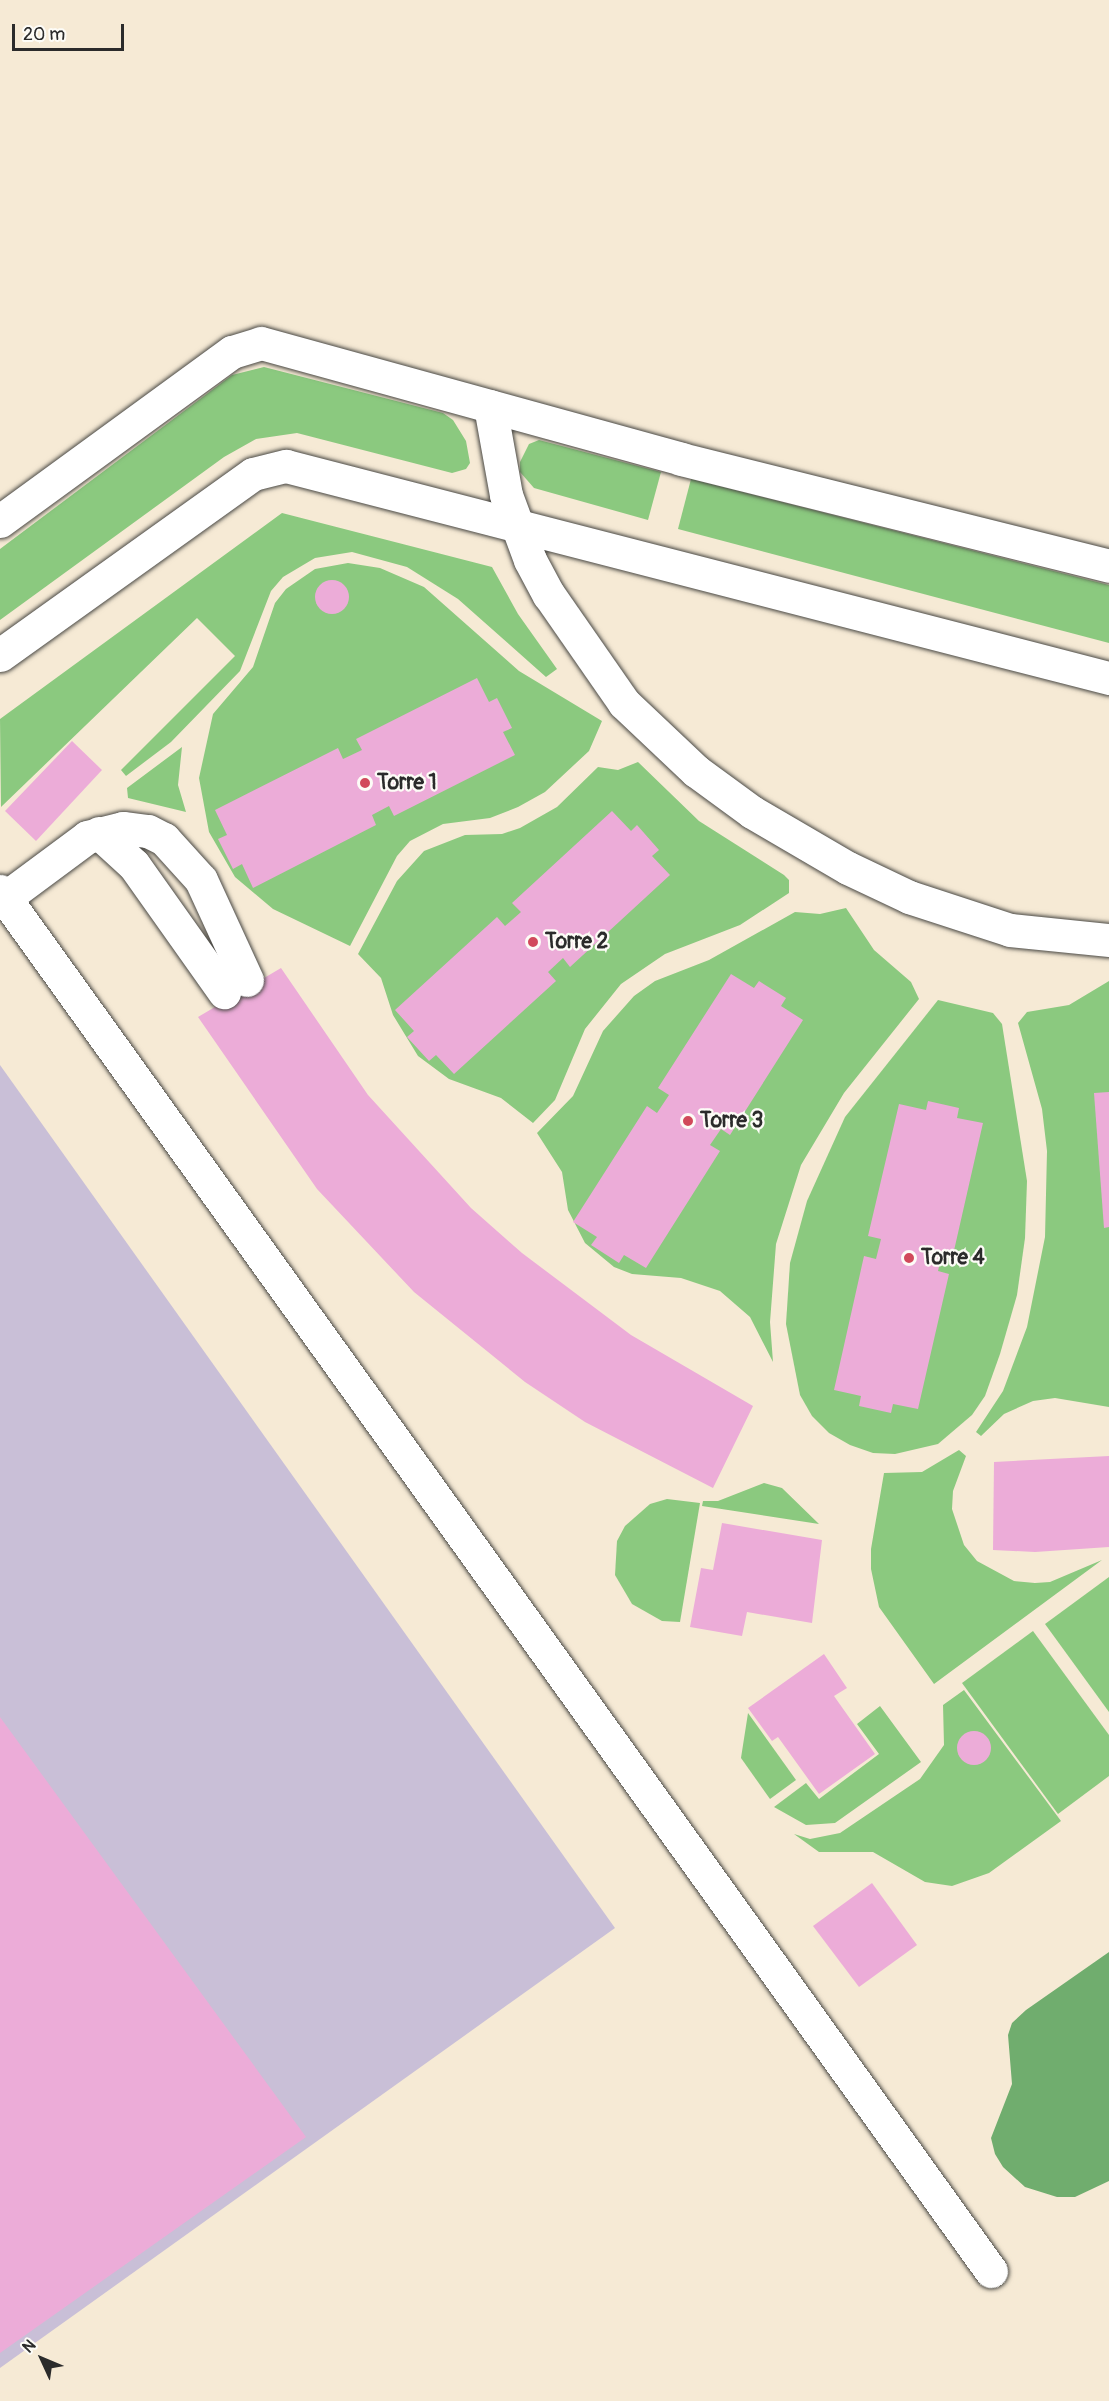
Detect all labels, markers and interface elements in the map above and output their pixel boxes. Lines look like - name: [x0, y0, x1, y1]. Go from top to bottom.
- scale bar: [15, 12, 128, 50]
- text: 20 m: [23, 23, 65, 46]
- place label: Torre 1: [377, 770, 437, 796]
- marker: Torre 1: [358, 776, 372, 790]
- place label: Torre 2: [545, 929, 608, 955]
- marker: Torre 2: [526, 935, 540, 949]
- place label: Torre 3: [700, 1108, 763, 1134]
- marker: Torre 3: [681, 1114, 695, 1128]
- place label: Torre 4: [921, 1245, 985, 1271]
- marker: Torre 4: [902, 1251, 916, 1265]
- north arrow: [12, 2329, 72, 2389]
- text: N: [18, 2336, 40, 2357]

